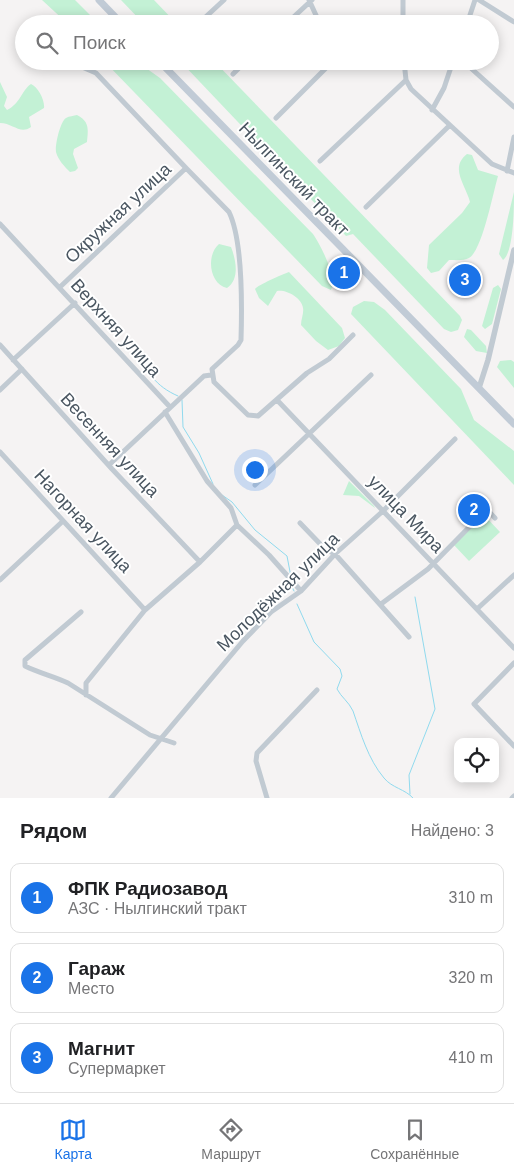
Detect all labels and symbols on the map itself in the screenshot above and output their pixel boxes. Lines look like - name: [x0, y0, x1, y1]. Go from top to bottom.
- street label: Нылгинский тракт: [235, 118, 353, 240]
- street label: Окружная улица: [61, 158, 176, 267]
- pin: 1: [328, 254, 360, 292]
- pin: 3: [449, 261, 481, 299]
- street label: Верхняя улица: [67, 275, 166, 382]
- street label: Весенняя улица: [57, 389, 164, 502]
- your location: [242, 457, 268, 483]
- street label: Нагорная улица: [30, 465, 136, 577]
- street label: улица Мира: [364, 471, 448, 557]
- pin: 2: [458, 491, 490, 529]
- street label: Молодёжная улица: [213, 528, 344, 655]

